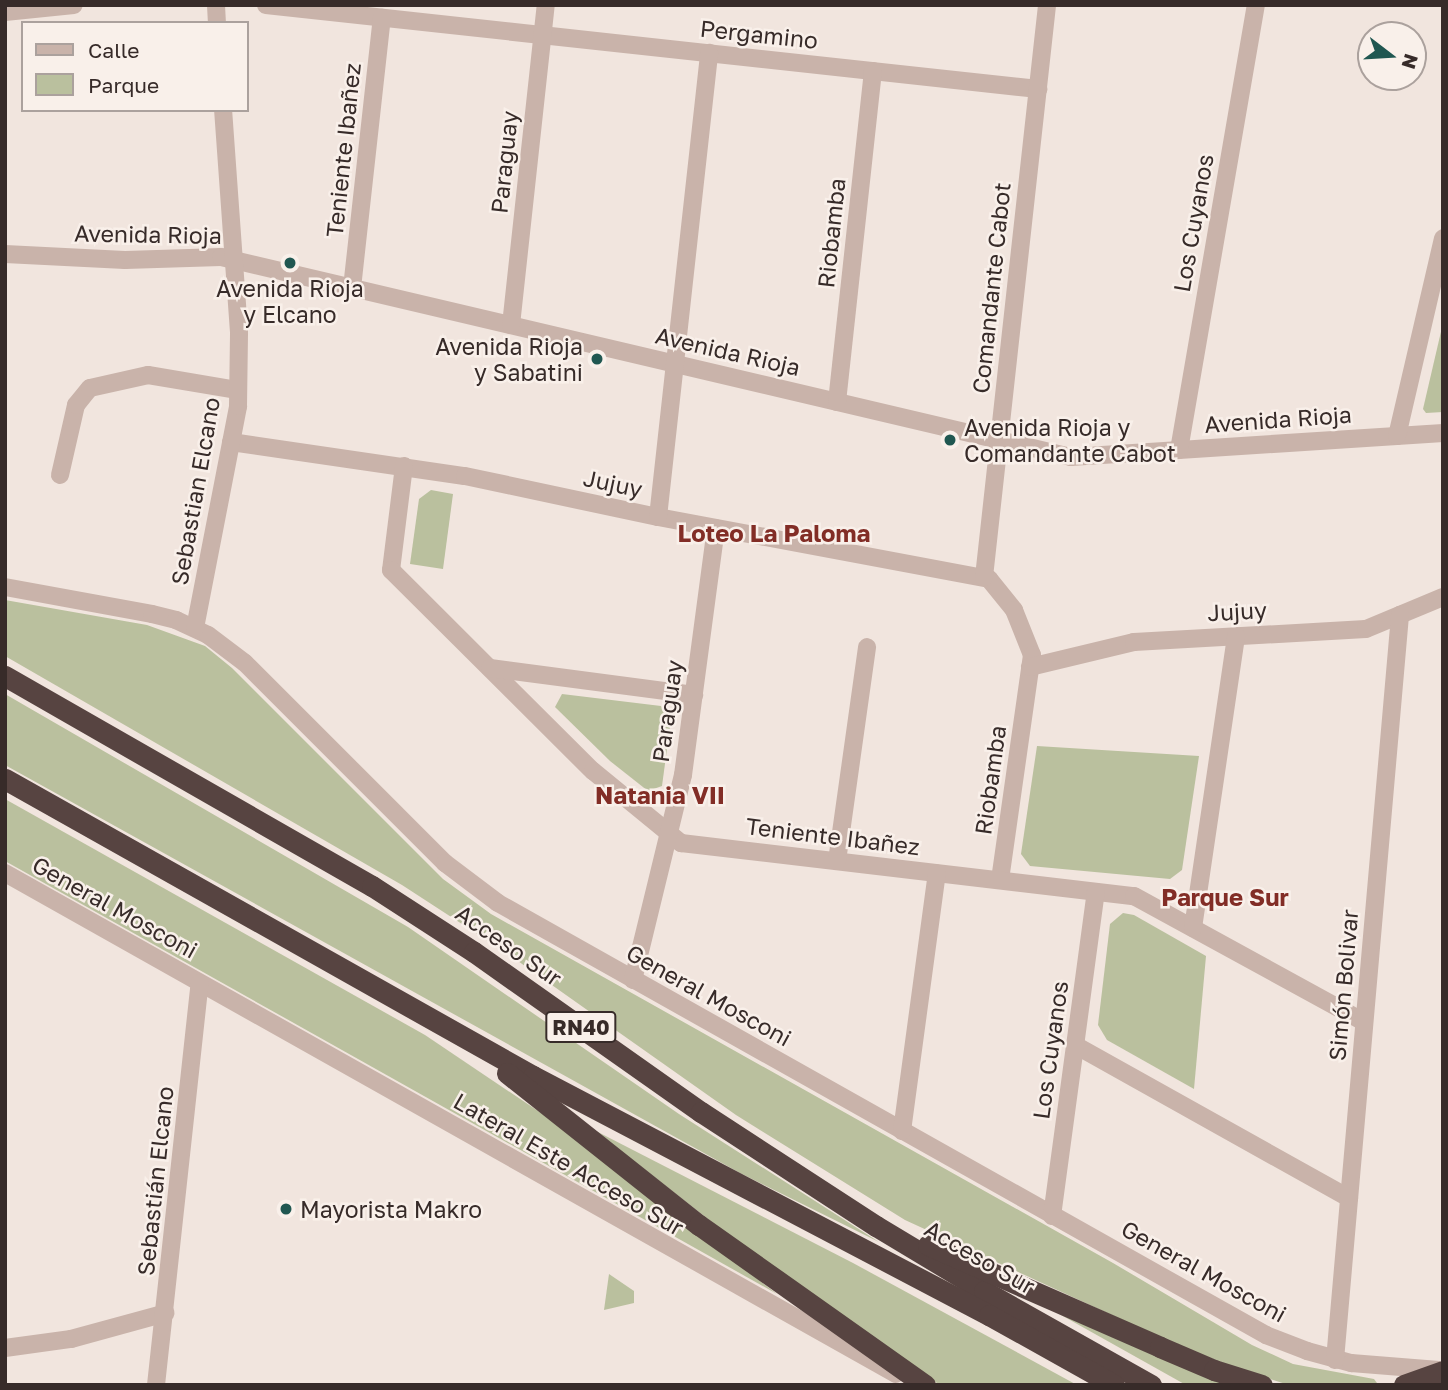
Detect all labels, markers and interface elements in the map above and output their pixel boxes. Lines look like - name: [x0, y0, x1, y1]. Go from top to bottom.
- street label: Pergamino: [699, 14, 819, 54]
- legend: [21, 21, 248, 112]
- north arrow: [1357, 21, 1427, 91]
- text: Calle: [88, 37, 140, 63]
- text: N: [1398, 51, 1424, 72]
- street label: Teniente Ibañez: [320, 62, 366, 238]
- text: Parque: [88, 72, 159, 98]
- street label: Paraguay: [485, 109, 523, 215]
- street label: Los Cuyanos: [1167, 152, 1219, 294]
- street label: Riobamba: [812, 177, 850, 289]
- street label: Comandante Cabot: [966, 181, 1016, 395]
- street label: Avenida Rioja: [74, 219, 222, 249]
- marker: Avenida Rioja y Elcano: [282, 255, 298, 271]
- place label: Avenida Rioja y Elcano: [216, 274, 364, 328]
- street label: Avenida Rioja: [653, 321, 803, 381]
- place label: Avenida Rioja y Sabatini: [435, 332, 583, 386]
- marker: Avenida Rioja y Sabatini: [589, 351, 605, 367]
- street label: Sebastian Elcano: [165, 395, 225, 587]
- street label: Avenida Rioja: [1203, 400, 1353, 438]
- place label: Avenida Rioja y Comandante Cabot: [964, 413, 1176, 467]
- marker: Avenida Rioja y Comandante Cabot: [942, 432, 958, 448]
- street label: Jujuy: [581, 463, 645, 503]
- district label: Loteo La Paloma: [678, 519, 870, 547]
- street label: Jujuy: [1206, 596, 1268, 626]
- street label: Paraguay: [646, 658, 688, 764]
- street label: Riobamba: [969, 723, 1011, 837]
- district label: Natania VII: [595, 781, 725, 809]
- street label: Teniente Ibañez: [744, 812, 922, 860]
- street label: General Mosconi: [28, 850, 202, 964]
- district label: Parque Sur: [1161, 883, 1289, 911]
- street label: Acceso Sur: [451, 898, 567, 992]
- street label: Simón Bolivar: [1323, 908, 1363, 1062]
- street label: General Mosconi: [622, 938, 796, 1052]
- street label: Los Cuyanos: [1027, 979, 1073, 1121]
- road number: RN40: [544, 1010, 618, 1044]
- street label: Sebastián Elcano: [131, 1085, 179, 1277]
- street label: Lateral Este Acceso Sur: [449, 1087, 689, 1241]
- place label: Mayorista Makro: [300, 1195, 482, 1223]
- marker: Mayorista Makro: [278, 1201, 294, 1217]
- street label: Acceso Sur: [920, 1214, 1040, 1300]
- street label: General Mosconi: [1117, 1214, 1291, 1328]

